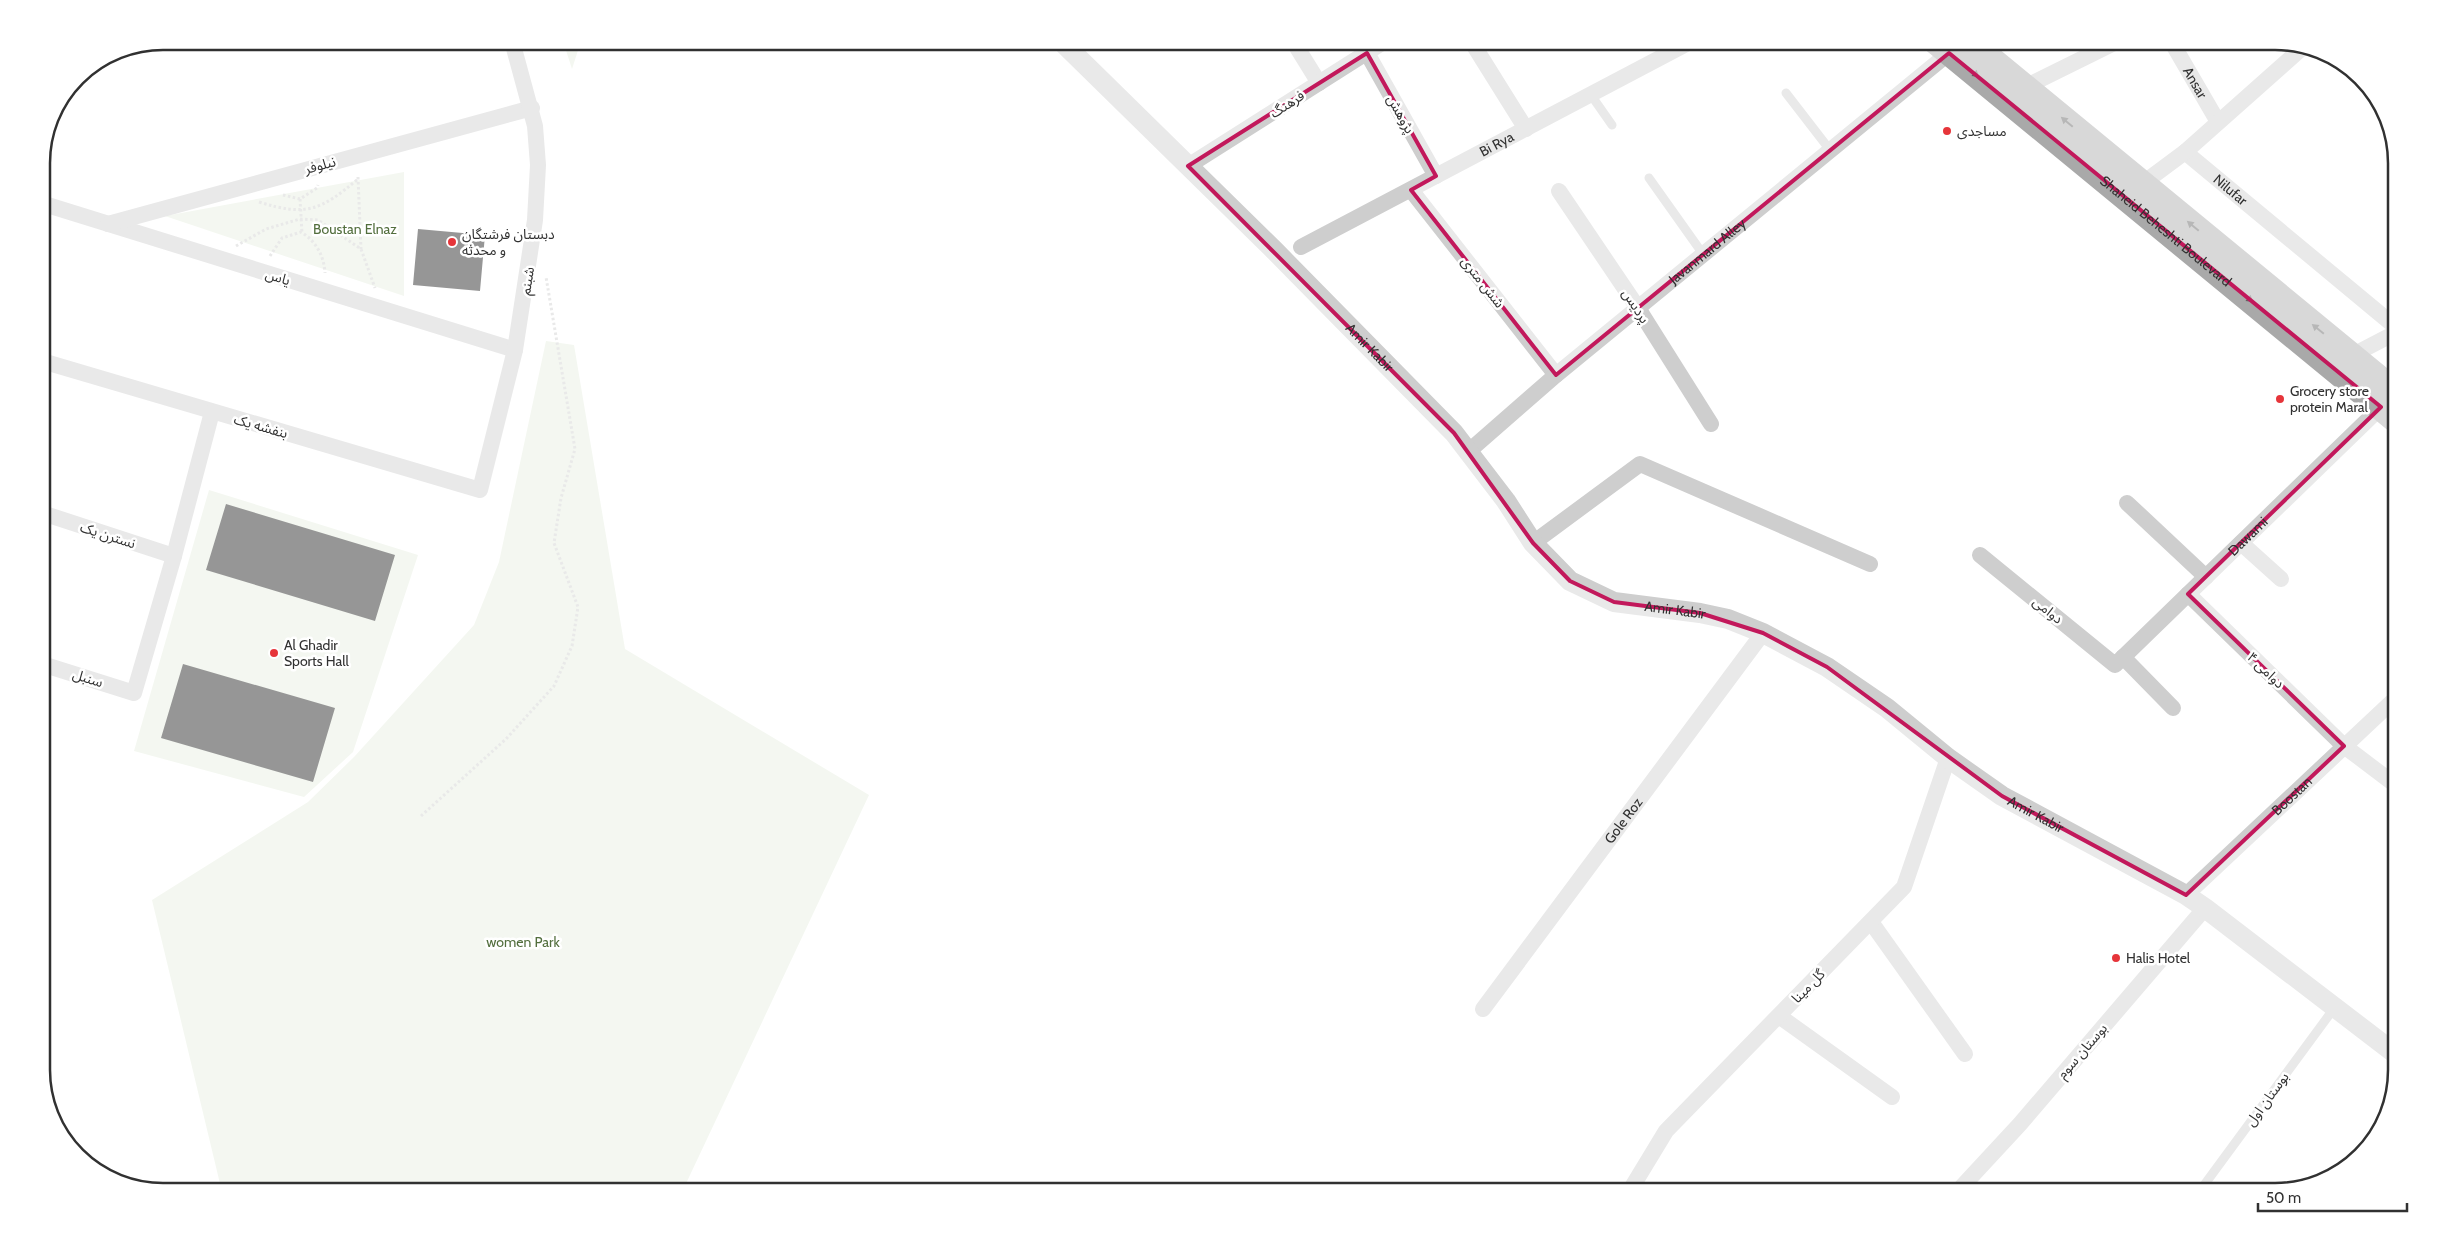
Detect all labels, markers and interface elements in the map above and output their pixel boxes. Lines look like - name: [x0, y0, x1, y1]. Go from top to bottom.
- street label: Ansar: [2179, 64, 2212, 102]
- one-way arrow: [1966, 67, 1979, 78]
- street label: فرهنگ: [1266, 86, 1308, 122]
- street label: پژوهش: [1382, 91, 1419, 137]
- one-way arrow: [2061, 117, 2074, 128]
- place label: مساجدی: [1957, 122, 2007, 140]
- marker: مساجدی: [1941, 125, 1953, 137]
- street label: Bi Rya: [1476, 127, 1517, 160]
- street label: نیلوفر: [301, 152, 338, 178]
- street label: Nilufar: [2210, 170, 2252, 209]
- street label: Shaheid Beheshti Boulevard: [2097, 172, 2235, 290]
- street label: Javanmard Alley: [1664, 214, 1750, 289]
- park label: Boustan Elnaz: [313, 220, 397, 238]
- one-way arrow: [2186, 220, 2199, 231]
- place label: دبستان فرشتگان و محدثه: [462, 225, 555, 259]
- marker: دبستان فرشتگان و محدثه: [446, 236, 458, 248]
- street label: شش متری: [1457, 253, 1509, 311]
- street label: یاس: [263, 265, 293, 289]
- street label: شبنم: [516, 266, 540, 297]
- street label: پردیس: [1617, 285, 1654, 327]
- one-way arrow: [2241, 291, 2254, 302]
- street label: Amir Kabir: [1342, 319, 1398, 376]
- one-way arrow: [2312, 323, 2325, 334]
- place label: Grocery store protein Maral: [2290, 382, 2369, 416]
- marker: Grocery store protein Maral: [2274, 393, 2286, 405]
- street label: بنفشه یک: [232, 410, 290, 442]
- street label: Dawami: [2224, 513, 2271, 560]
- street label: نسترن یک: [78, 518, 138, 552]
- street label: دوامی: [2029, 592, 2067, 628]
- street label: Amir Kabir: [1644, 597, 1708, 623]
- place label: Al Ghadir Sports Hall: [284, 636, 349, 670]
- marker: Al Ghadir Sports Hall: [268, 647, 280, 659]
- street label: دوامی ۴: [2244, 648, 2289, 692]
- street label: سنبل: [71, 665, 105, 691]
- street label: Boostan: [2268, 772, 2316, 819]
- street label: Amir Kabir: [2005, 792, 2068, 837]
- street label: Gole Roz: [1600, 794, 1647, 847]
- park label: women Park: [486, 933, 560, 951]
- place label: Halis Hotel: [2126, 949, 2191, 967]
- marker: Halis Hotel: [2110, 952, 2122, 964]
- street label: گل مینا: [1787, 965, 1829, 1007]
- street label: بوستان سوم: [2053, 1019, 2113, 1084]
- street label: بوستان اول: [2241, 1068, 2293, 1130]
- scale bar: [2258, 1180, 2407, 1212]
- text: 50 m: [2266, 1189, 2301, 1207]

